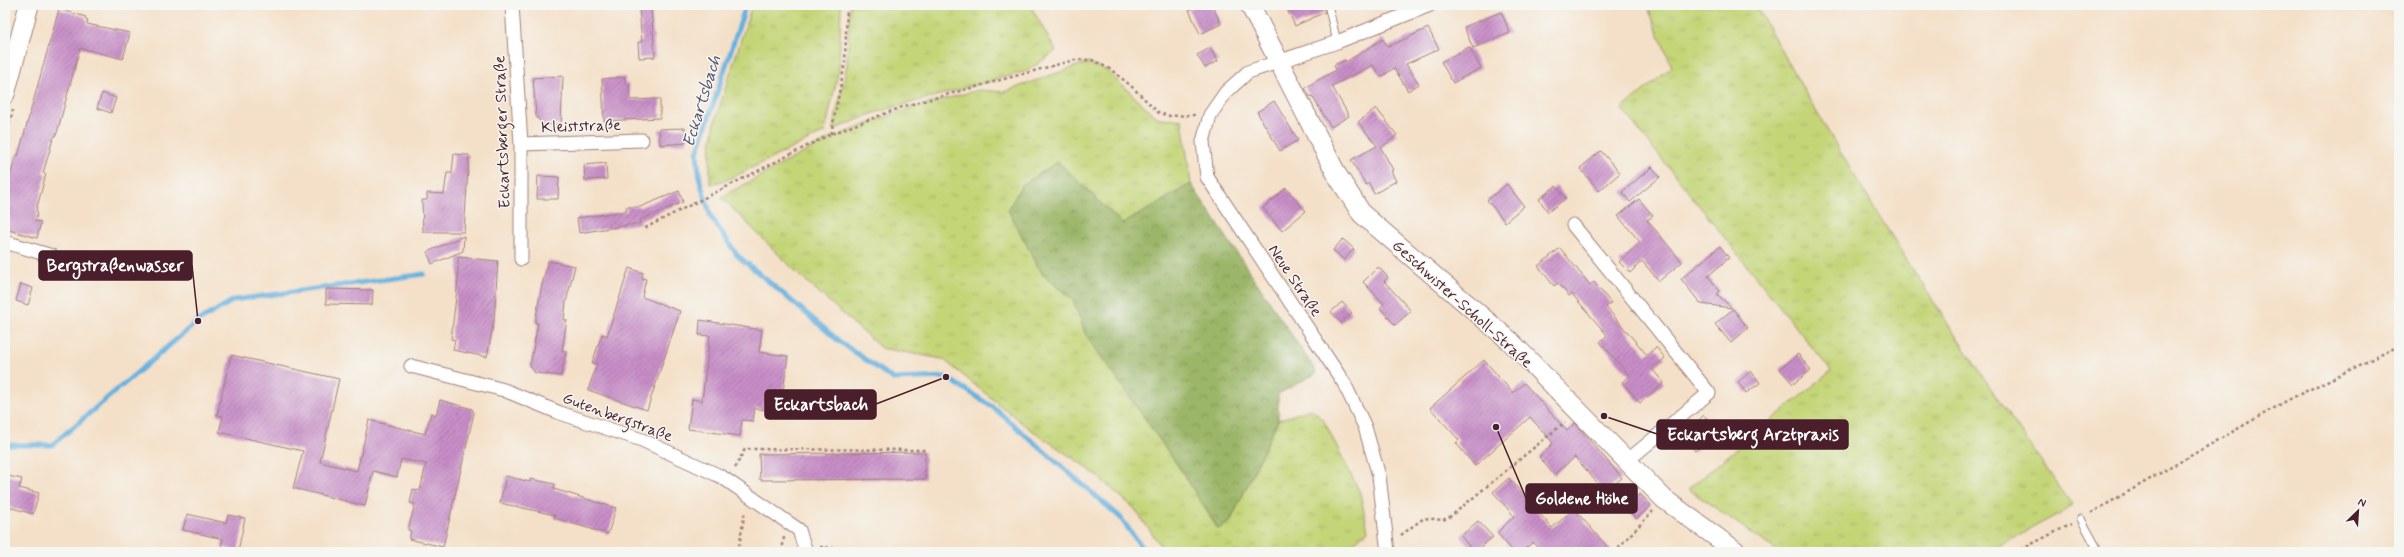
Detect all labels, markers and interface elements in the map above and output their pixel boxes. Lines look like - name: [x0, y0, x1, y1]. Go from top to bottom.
- water label: Eckartsbach: [678, 53, 726, 150]
- street label: Eckartsberger Straße: [489, 55, 517, 209]
- street label: Kleiststraße: [541, 115, 622, 138]
- street label: Geschwister-Scholl-Straße: [1387, 235, 1537, 373]
- street label: Neue Straße: [1263, 241, 1327, 321]
- callout: Bergstraßenwasser: [39, 251, 192, 280]
- text: Bergstraßenwasser: [46, 255, 185, 280]
- street label: Gutenbergstraße: [559, 388, 676, 448]
- callout: Eckartsbach: [765, 390, 876, 419]
- text: Eckartsbach: [774, 394, 869, 416]
- callout: Eckartsberg Arztpraxis: [1657, 420, 1848, 449]
- text: Eckartsberg Arztpraxis: [1667, 424, 1839, 449]
- callout: Goldene Höhe: [1526, 484, 1637, 513]
- text: Goldene Höhe: [1535, 488, 1629, 510]
- north arrow: [2338, 491, 2378, 531]
- text: N: [2356, 495, 2368, 511]

